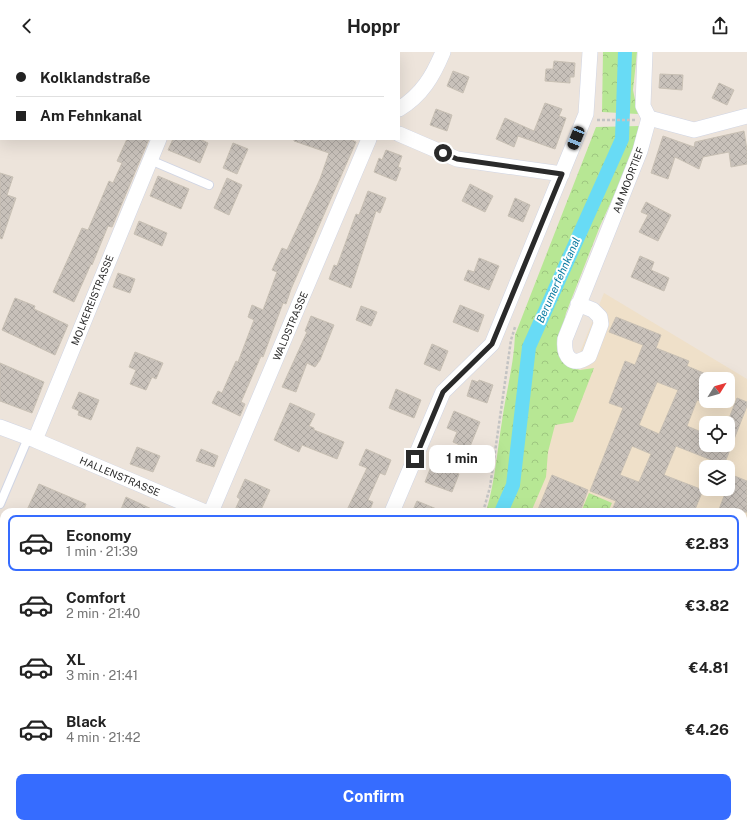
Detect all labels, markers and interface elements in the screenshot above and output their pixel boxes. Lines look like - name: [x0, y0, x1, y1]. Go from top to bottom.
- icon: back: [16, 15, 38, 37]
- icon: share: [709, 15, 731, 37]
- text: Hoppr: [347, 16, 400, 37]
- text: Kolklandstraße: [40, 69, 151, 86]
- text: Am Fehnkanal: [40, 107, 142, 124]
- car: [566, 125, 586, 151]
- route start: [434, 144, 452, 162]
- street label: AM MOORTIEF: [610, 145, 646, 215]
- water label: Berumerfehnkanal: [534, 235, 582, 325]
- street label: MOLKEREISTRASSE: [68, 253, 116, 347]
- street label: WALDSTRASSE: [270, 290, 310, 362]
- north arrow: [699, 372, 735, 408]
- map controls: [699, 372, 735, 496]
- button: locate: [699, 416, 735, 452]
- callout: 1 min: [429, 445, 495, 473]
- route end: [406, 450, 424, 468]
- text: 1 min: [446, 451, 478, 466]
- street label: HALLENSTRASSE: [78, 454, 162, 498]
- button: layers: [699, 460, 735, 496]
- icon: car: [18, 525, 54, 561]
- text: Economy: [66, 527, 131, 544]
- text: €2.83: [686, 535, 729, 552]
- text: 1 min · 21:39: [66, 544, 138, 559]
- icon: car: [18, 587, 54, 623]
- text: Comfort: [66, 589, 126, 606]
- text: €3.82: [686, 597, 729, 614]
- text: 2 min · 21:40: [66, 606, 140, 621]
- icon: car: [18, 649, 54, 685]
- text: XL: [66, 651, 85, 668]
- text: €4.81: [689, 659, 729, 676]
- text: 3 min · 21:41: [66, 668, 138, 683]
- icon: car: [18, 711, 54, 747]
- text: Black: [66, 713, 106, 730]
- text: €4.26: [686, 721, 729, 738]
- text: 4 min · 21:42: [66, 730, 140, 745]
- button: Confirm: [16, 774, 731, 820]

